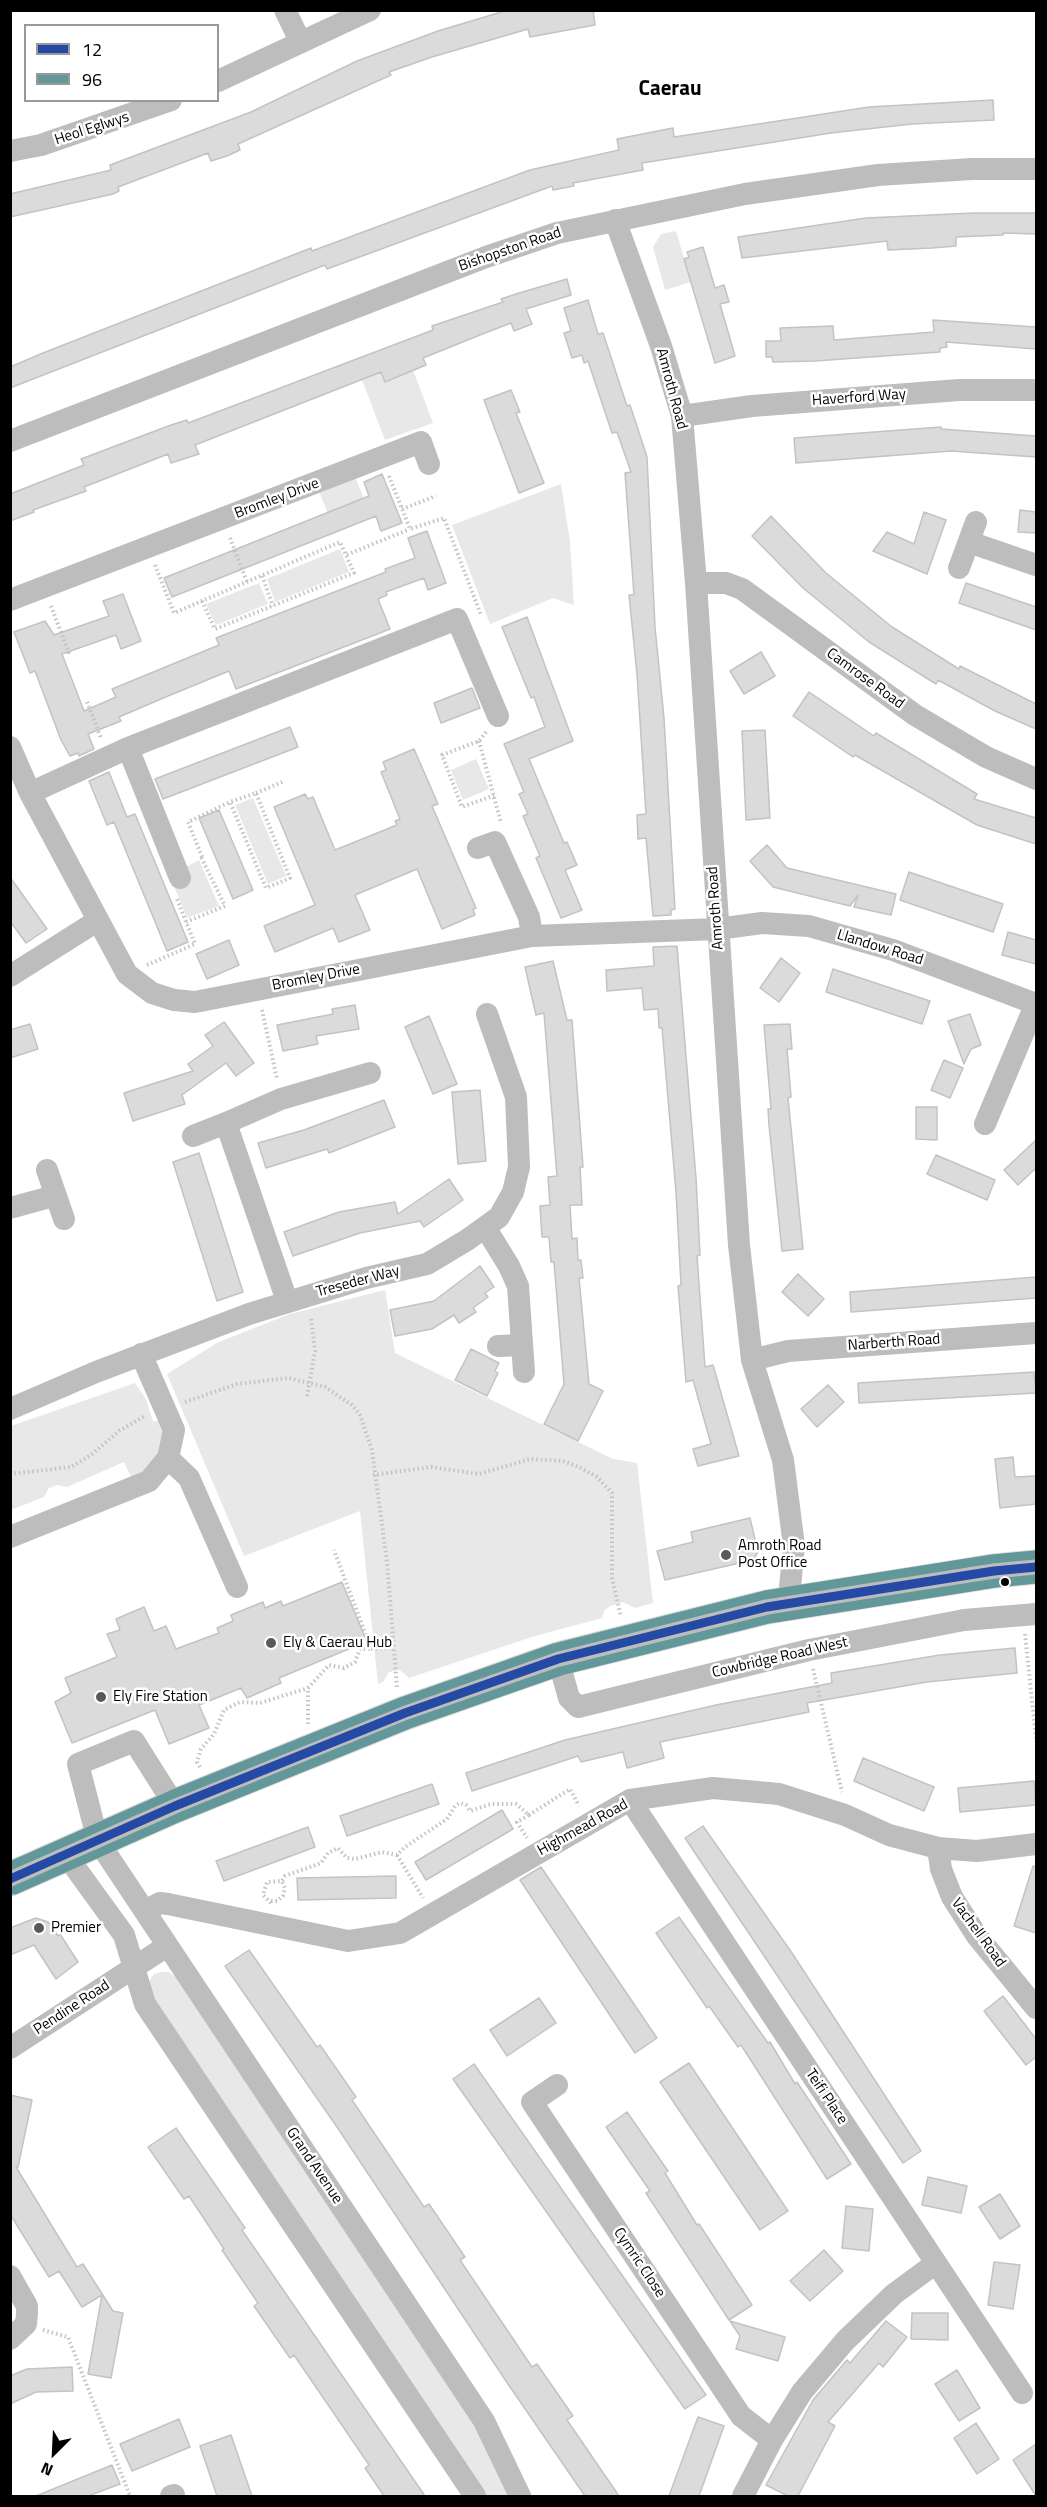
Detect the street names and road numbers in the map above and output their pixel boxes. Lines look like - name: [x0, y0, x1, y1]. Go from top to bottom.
- street label: Heol Eglwys: [53, 109, 131, 149]
- street label: Bishopston Road: [456, 224, 564, 276]
- street label: Amroth Road: [652, 346, 690, 432]
- street label: Haverford Way: [811, 386, 907, 410]
- street label: Bromley Drive: [232, 475, 322, 523]
- street label: Camrose Road: [823, 645, 907, 713]
- street label: Amroth Road: [704, 866, 728, 950]
- street label: Llandow Road: [835, 926, 925, 970]
- street label: Bromley Drive: [271, 961, 361, 995]
- street label: Treseder Way: [314, 1262, 402, 1302]
- street label: Narberth Road: [847, 1331, 941, 1355]
- street label: Cowbridge Road West: [710, 1634, 850, 1682]
- street label: Highmead Road: [535, 1796, 631, 1860]
- street label: Vachell Road: [947, 1895, 1009, 1971]
- street label: Pendine Road: [31, 1977, 113, 2039]
- street label: Teifi Place: [801, 2066, 851, 2128]
- street label: Grand Avenue: [282, 2124, 346, 2208]
- street label: Cymric Close: [609, 2225, 669, 2301]

